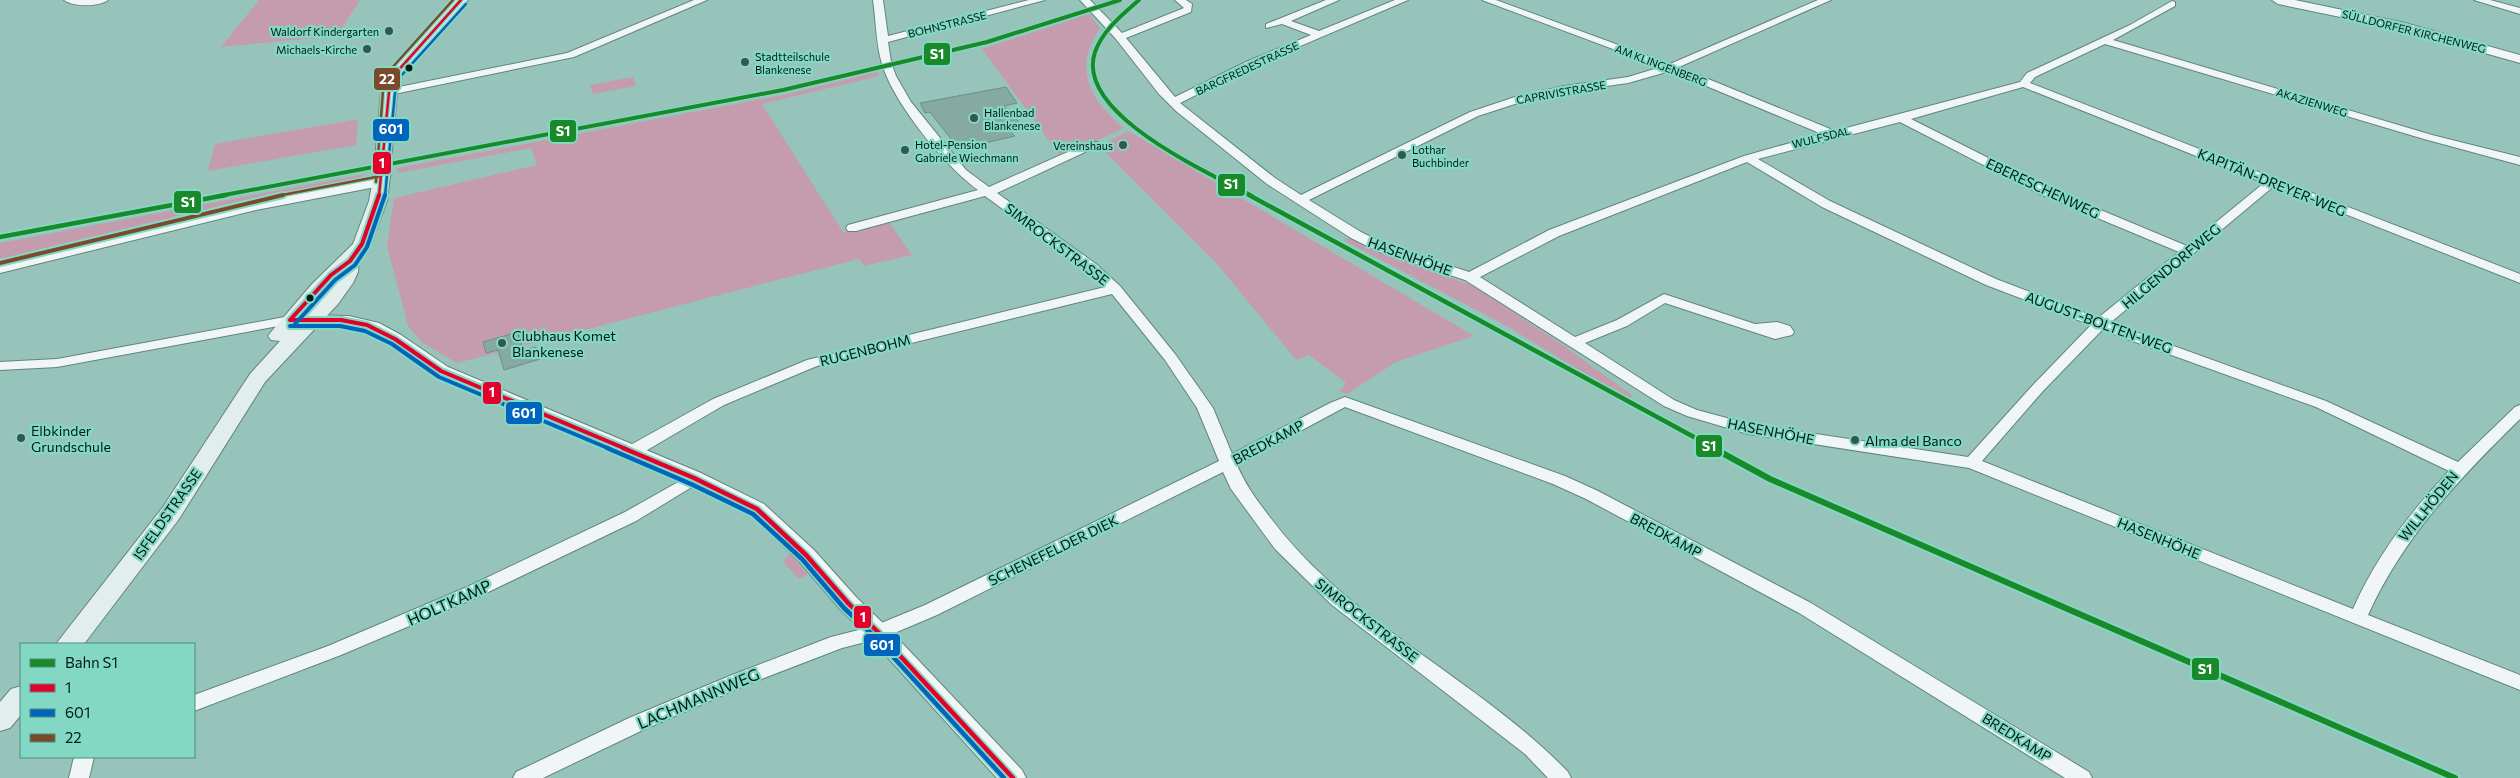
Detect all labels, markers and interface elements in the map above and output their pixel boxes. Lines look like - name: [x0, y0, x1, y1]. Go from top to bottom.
- street label: SÜLLDORFER KIRCHENWEG: [2341, 6, 2488, 55]
- street label: BOHNSTRASSE: [906, 8, 988, 40]
- place label: Waldorf Kindergarten: [270, 25, 379, 38]
- marker: Waldorf Kindergarten: [383, 25, 395, 37]
- street label: BARGFREDESTRASSE: [1193, 38, 1301, 98]
- line badge: S1: [923, 42, 951, 66]
- street label: AM KLINGENBERG: [1613, 42, 1709, 88]
- place label: Michaels-Kirche: [276, 43, 357, 56]
- marker: Michaels-Kirche: [361, 43, 373, 55]
- text: S1: [930, 45, 944, 62]
- place label: Stadtteilschule Blankenese: [755, 50, 830, 76]
- marker: Stadtteilschule Blankenese: [739, 56, 751, 68]
- unlabelled marker: [404, 63, 414, 73]
- line badge: 22: [373, 67, 401, 91]
- text: 22: [379, 70, 395, 87]
- street label: CAPRIVISTRASSE: [1515, 78, 1607, 106]
- street label: AKAZIENWEG: [2275, 85, 2349, 119]
- place label: Hallenbad Blankenese: [984, 106, 1041, 132]
- marker: Hallenbad Blankenese: [968, 112, 980, 124]
- line badge: 601: [372, 118, 410, 142]
- line badge: S1: [549, 119, 577, 143]
- text: 601: [379, 120, 403, 137]
- text: S1: [556, 122, 570, 139]
- street label: WULFSDAL: [1790, 123, 1852, 151]
- place label: Hotel-Pension Gabriele Wiechmann: [915, 138, 1019, 164]
- place label: Vereinshaus: [1053, 139, 1113, 152]
- marker: Vereinshaus: [1117, 139, 1129, 151]
- place label: Lothar Buchbinder: [1412, 143, 1470, 169]
- marker: Hotel-Pension Gabriele Wiechmann: [899, 144, 911, 156]
- street label: KAPITÄN-DREYER-WEG: [2195, 144, 2349, 220]
- marker: Lothar Buchbinder: [1396, 149, 1408, 161]
- line badge: 1: [372, 151, 392, 175]
- text: 1: [379, 154, 385, 171]
- street label: EBERESCHENWEG: [1984, 154, 2102, 222]
- line badge: S1: [1217, 173, 1246, 197]
- text: S1: [1224, 175, 1238, 192]
- line badge: S1: [173, 190, 202, 214]
- text: S1: [181, 193, 195, 210]
- street label: SIMROCKSTRASSE: [1002, 199, 1112, 289]
- street label: HILGENDORFWEG: [2118, 220, 2224, 312]
- street label: HASENHÖHE: [1366, 233, 1454, 279]
- street label: AUGUST-BOLTEN-WEG: [2023, 287, 2175, 357]
- unlabelled marker: [305, 293, 315, 303]
- place label: Clubhaus Komet Blankenese: [512, 327, 616, 360]
- street label: RUGENBOHM: [818, 331, 912, 369]
- marker: Clubhaus Komet Blankenese: [496, 337, 508, 349]
- line badge: 1: [482, 381, 502, 405]
- text: 1: [489, 383, 495, 400]
- line badge: 601: [505, 401, 543, 425]
- text: 601: [512, 404, 536, 421]
- street label: HASENHÖHE: [1726, 414, 1816, 448]
- street label: BREDKAMP: [1229, 416, 1307, 468]
- place label: Elbkinder Grundschule: [31, 422, 111, 455]
- marker: Elbkinder Grundschule: [15, 432, 27, 444]
- place label: Alma del Banco: [1865, 432, 1962, 449]
- line badge: S1: [1695, 434, 1723, 458]
- marker: Alma del Banco: [1849, 434, 1861, 446]
- text: S1: [1702, 437, 1716, 454]
- street label: ISFELDSTRASSE: [129, 465, 205, 563]
- street label: WILLHÖDEN: [2395, 467, 2461, 545]
- street label: BREDKAMP: [1627, 509, 1705, 561]
- street label: SCHENEFELDER DIEK: [985, 511, 1121, 589]
- street label: HASENHÖHE: [2115, 514, 2203, 562]
- street label: HOLTKAMP: [404, 575, 494, 629]
- street label: SIMROCKSTRASSE: [1312, 575, 1422, 665]
- line badge: 1: [853, 605, 872, 629]
- text: 1: [860, 608, 866, 625]
- line badge: 601: [863, 633, 901, 657]
- text: 601: [870, 636, 894, 653]
- legend: [20, 643, 195, 758]
- text: Bahn S1: [65, 653, 118, 671]
- line badge: S1: [2191, 657, 2220, 681]
- text: S1: [2198, 660, 2212, 677]
- street label: LACHMANNWEG: [634, 664, 762, 732]
- text: 1: [65, 678, 71, 696]
- text: 601: [65, 703, 90, 721]
- street label: BREDKAMP: [1979, 709, 2055, 765]
- text: 22: [65, 728, 82, 746]

